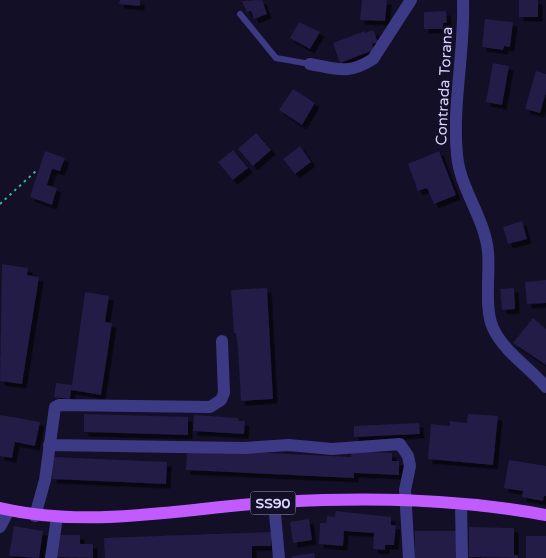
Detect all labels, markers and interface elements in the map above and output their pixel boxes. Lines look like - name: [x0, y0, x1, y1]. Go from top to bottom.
- street label: Contrada Torana: [432, 26, 456, 146]
- road number: SS90: [250, 492, 296, 514]

